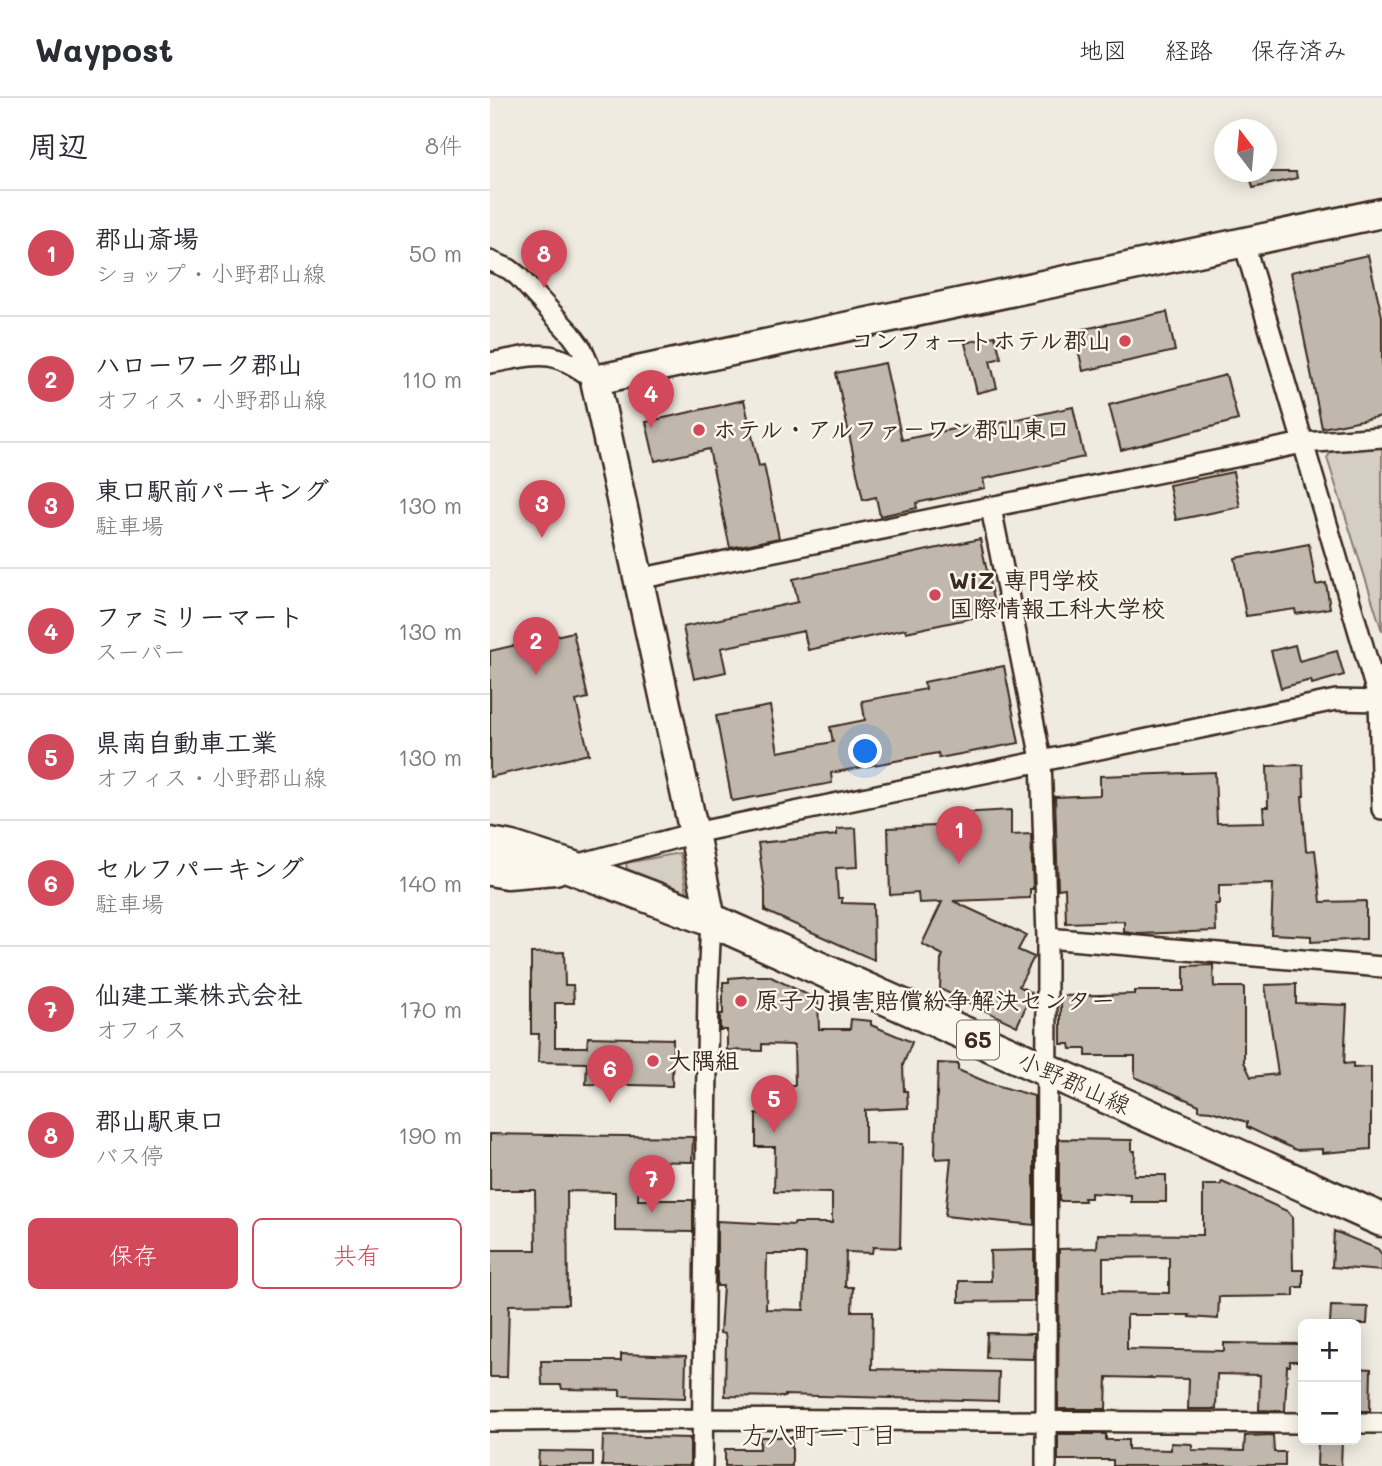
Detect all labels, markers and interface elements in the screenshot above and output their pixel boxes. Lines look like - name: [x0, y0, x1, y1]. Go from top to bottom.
- text: Waypost: [35, 27, 173, 70]
- text: 地図: [1079, 34, 1127, 65]
- text: 経路: [1165, 34, 1213, 65]
- text: 保存済み: [1251, 34, 1347, 65]
- north arrow: [1214, 119, 1277, 182]
- text: 周辺: [28, 125, 88, 165]
- text: 8件: [425, 130, 462, 160]
- text: 郡山斎場: [95, 221, 199, 255]
- pin: 8: [521, 230, 567, 288]
- text: 1: [46, 238, 56, 268]
- text: 50 m: [409, 238, 462, 268]
- text: ショップ · 小野郡山線: [95, 258, 326, 288]
- place label: コンフォートホテル郡山: [850, 324, 1111, 355]
- marker: コンフォートホテル郡山: [1117, 333, 1133, 349]
- text: ハローワーク郡山: [95, 347, 303, 381]
- text: 2: [45, 364, 57, 394]
- text: 110 m: [402, 364, 462, 394]
- pin: 4: [628, 370, 674, 428]
- text: オフィス · 小野郡山線: [95, 384, 327, 414]
- place label: ホテル・アルファ－ワン郡山東口: [713, 413, 1070, 444]
- marker: ホテル・アルファ－ワン郡山東口: [691, 422, 707, 438]
- text: 東口駅前パーキング: [95, 473, 329, 507]
- pin: 3: [519, 480, 565, 538]
- text: 3: [44, 490, 58, 520]
- text: 130 m: [398, 490, 462, 520]
- text: 駐車場: [95, 510, 164, 540]
- place label: WiZ 専門学校 国際情報工科大学校: [949, 564, 1165, 623]
- marker: WiZ 専門学校 国際情報工科大学校: [927, 587, 943, 603]
- text: ファミリーマート: [95, 599, 304, 633]
- text: 4: [44, 616, 58, 646]
- text: 130 m: [398, 616, 462, 646]
- pin: 2: [513, 617, 559, 675]
- text: スーパー: [95, 636, 186, 666]
- text: 県南自動車工業: [95, 725, 277, 759]
- your location: [848, 734, 882, 768]
- text: 5: [44, 742, 58, 772]
- text: 130 m: [398, 742, 462, 772]
- text: オフィス · 小野郡山線: [95, 762, 327, 792]
- pin: 1: [936, 806, 982, 864]
- text: セルフパーキング: [95, 851, 304, 885]
- text: 6: [44, 868, 58, 898]
- text: 140 m: [398, 868, 462, 898]
- text: 駐車場: [95, 888, 164, 918]
- text: 仙建工業株式会社: [95, 977, 303, 1011]
- place label: 原子力損害賠償紛争解決センター: [755, 984, 1115, 1015]
- marker: 原子力損害賠償紛争解決センター: [733, 993, 749, 1009]
- text: 7: [45, 994, 57, 1024]
- text: 170 m: [399, 994, 462, 1024]
- text: オフィス: [95, 1014, 187, 1044]
- road number: 65: [957, 1021, 999, 1060]
- street label: 小野郡山線: [1013, 1043, 1136, 1120]
- place label: 大隅組: [667, 1044, 739, 1075]
- pin: 6: [587, 1045, 633, 1103]
- marker: 大隅組: [645, 1053, 661, 1069]
- pin: 5: [751, 1075, 797, 1133]
- text: 郡山駅東口: [95, 1103, 225, 1137]
- text: 8: [44, 1120, 58, 1150]
- text: 190 m: [398, 1120, 462, 1150]
- text: バス停: [95, 1140, 164, 1170]
- pin: 7: [629, 1155, 675, 1213]
- button: 保存: [28, 1218, 238, 1289]
- button: 共有: [252, 1218, 462, 1289]
- map controls: [1298, 1319, 1361, 1445]
- button: +: [1298, 1319, 1361, 1382]
- button: −: [1298, 1382, 1361, 1445]
- district label: 方八町一丁目: [741, 1417, 897, 1451]

